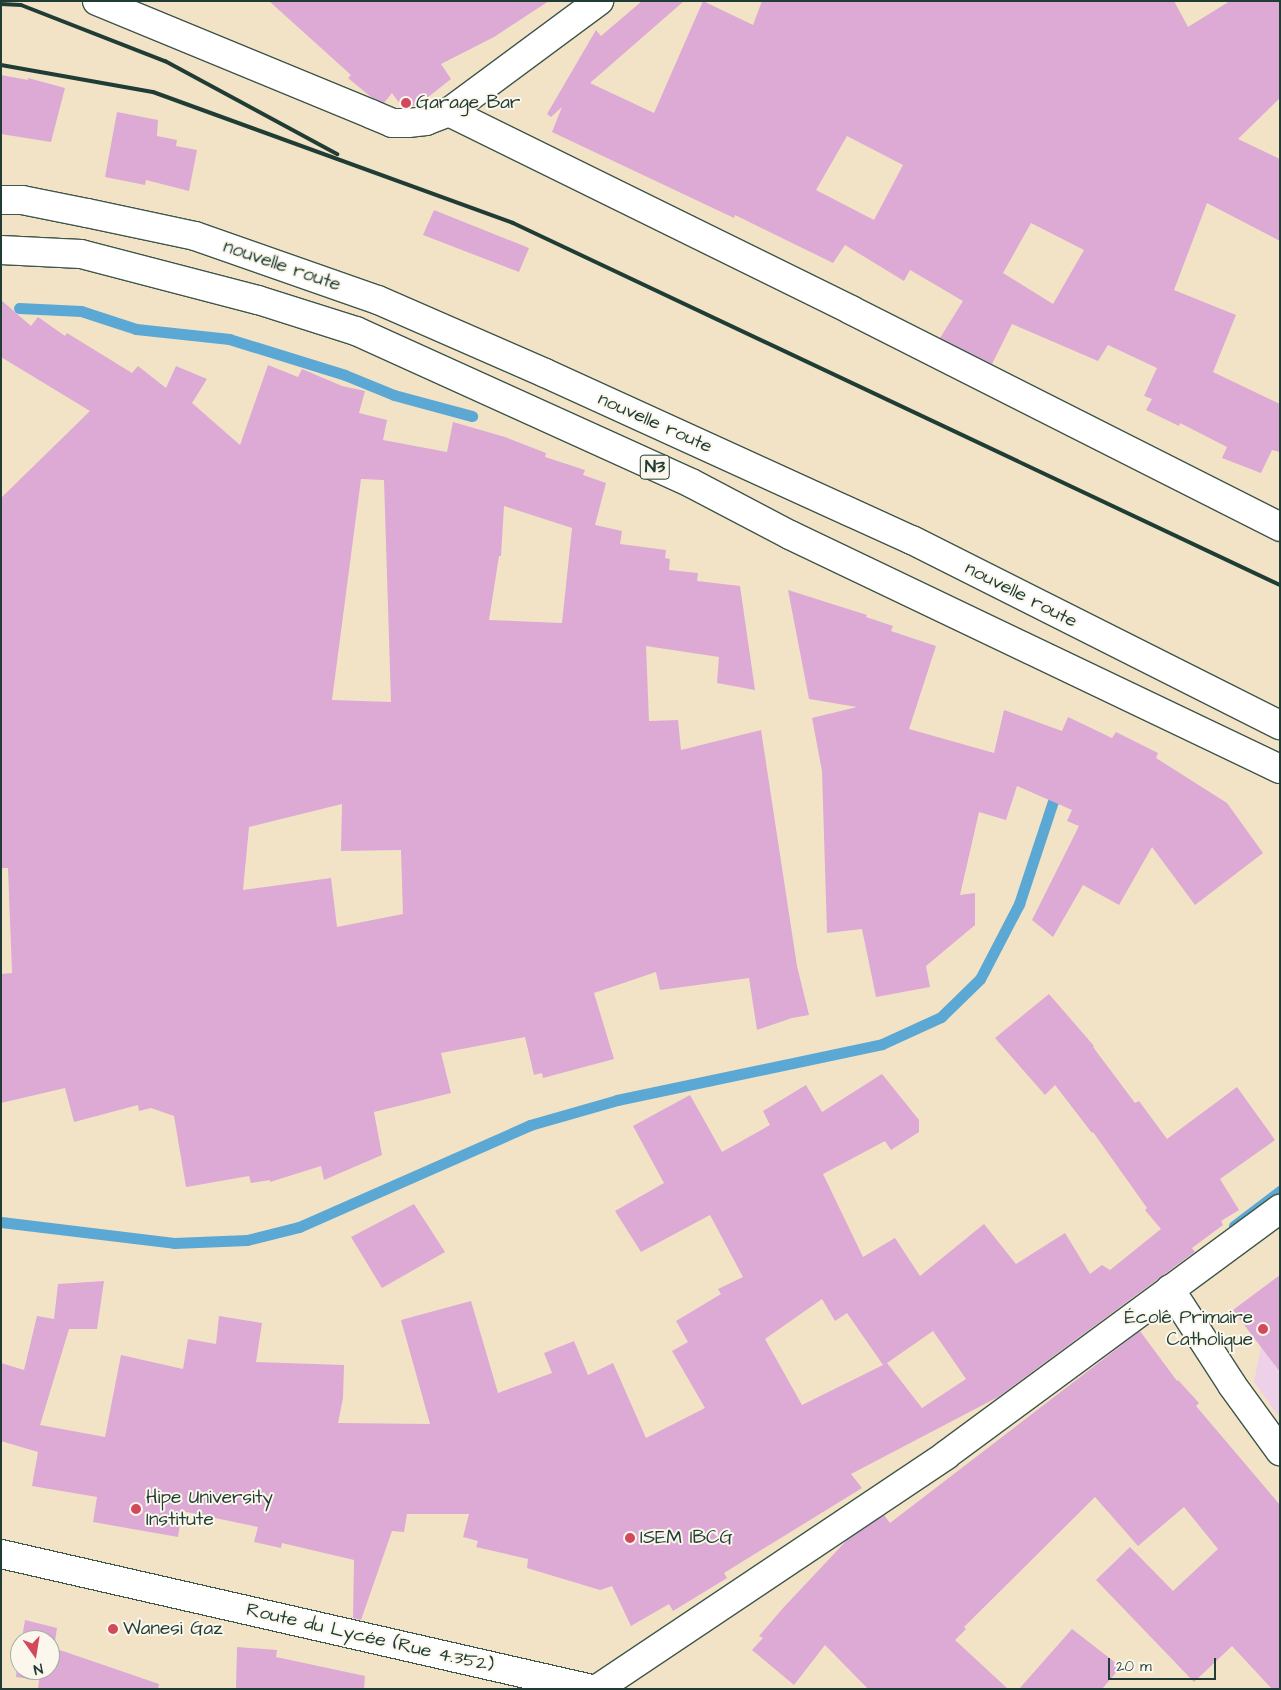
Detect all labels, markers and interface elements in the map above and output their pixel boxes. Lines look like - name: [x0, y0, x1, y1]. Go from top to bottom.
- place label: Garage Bar: [416, 92, 520, 114]
- marker: Garage Bar: [400, 97, 412, 109]
- street label: nouvelle route: [220, 235, 344, 297]
- street label: nouvelle route: [594, 388, 716, 458]
- road number: N3: [639, 452, 671, 482]
- street label: nouvelle route: [961, 557, 1081, 633]
- place label: École Primaire Catholique: [1125, 1307, 1253, 1351]
- marker: École Primaire Catholique: [1257, 1323, 1269, 1335]
- place label: Hipe University Institute: [146, 1487, 273, 1531]
- marker: Hipe University Institute: [130, 1503, 142, 1515]
- place label: ISEM IBCG: [640, 1527, 733, 1549]
- marker: ISEM IBCG: [624, 1532, 636, 1544]
- street label: Route du Lycée (Rue 4.352): [244, 1598, 496, 1678]
- place label: Wanesi Gaz: [123, 1618, 223, 1640]
- marker: Wanesi Gaz: [107, 1623, 119, 1635]
- north arrow: [10, 1630, 60, 1680]
- scale bar: [1111, 1648, 1218, 1680]
- text: 20 m: [1116, 1656, 1152, 1677]
- text: N: [32, 1658, 45, 1679]

